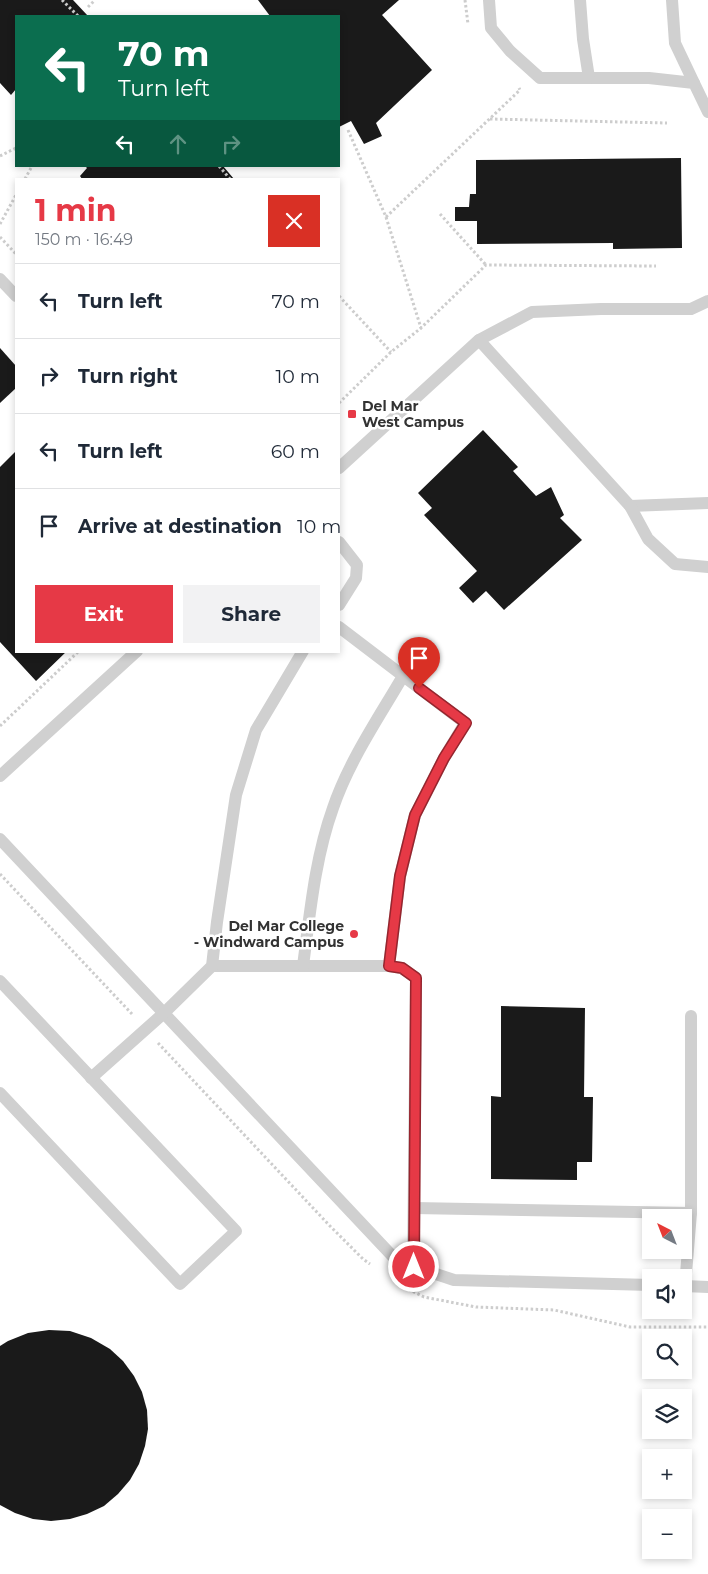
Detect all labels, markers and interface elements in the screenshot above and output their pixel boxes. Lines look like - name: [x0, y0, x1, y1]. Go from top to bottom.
- text: 70 m: [118, 32, 209, 75]
- icon: left: [35, 35, 100, 100]
- text: Turn left: [118, 75, 210, 102]
- icon: left: [111, 130, 139, 158]
- icon: ahead: [164, 130, 192, 158]
- icon: right: [217, 130, 245, 158]
- text: 1 min: [35, 192, 116, 229]
- button: close: [268, 195, 320, 247]
- text: 150 m · 16:49: [35, 230, 133, 249]
- icon: left: [35, 287, 63, 315]
- text: Turn left: [78, 290, 163, 313]
- text: 70 m: [271, 290, 320, 313]
- icon: right: [35, 362, 63, 390]
- text: Turn right: [78, 365, 178, 388]
- text: 10 m: [275, 365, 320, 388]
- place label: Del Mar West Campus: [362, 397, 465, 431]
- marker: Del Mar West Campus: [346, 408, 358, 420]
- icon: left: [35, 437, 63, 465]
- text: Turn left: [78, 440, 163, 463]
- text: 60 m: [271, 440, 320, 463]
- icon: arrive: [35, 512, 63, 540]
- text: Arrive at destination: [78, 515, 282, 538]
- text: 10 m: [297, 515, 342, 538]
- button: Exit: [35, 585, 173, 643]
- button: Share: [183, 585, 320, 643]
- pin: [398, 637, 440, 688]
- icon: arrive: [405, 644, 433, 672]
- place label: Del Mar College - Windward Campus: [194, 917, 345, 951]
- marker: Del Mar College - Windward Campus: [348, 928, 360, 940]
- north arrow: [642, 1209, 692, 1259]
- map controls: [642, 1209, 692, 1559]
- position arrow: [387, 1240, 439, 1292]
- button: sound: [642, 1269, 692, 1319]
- button: search: [642, 1329, 692, 1379]
- button: layers: [642, 1389, 692, 1439]
- button: +: [642, 1449, 692, 1499]
- button: −: [642, 1509, 692, 1559]

